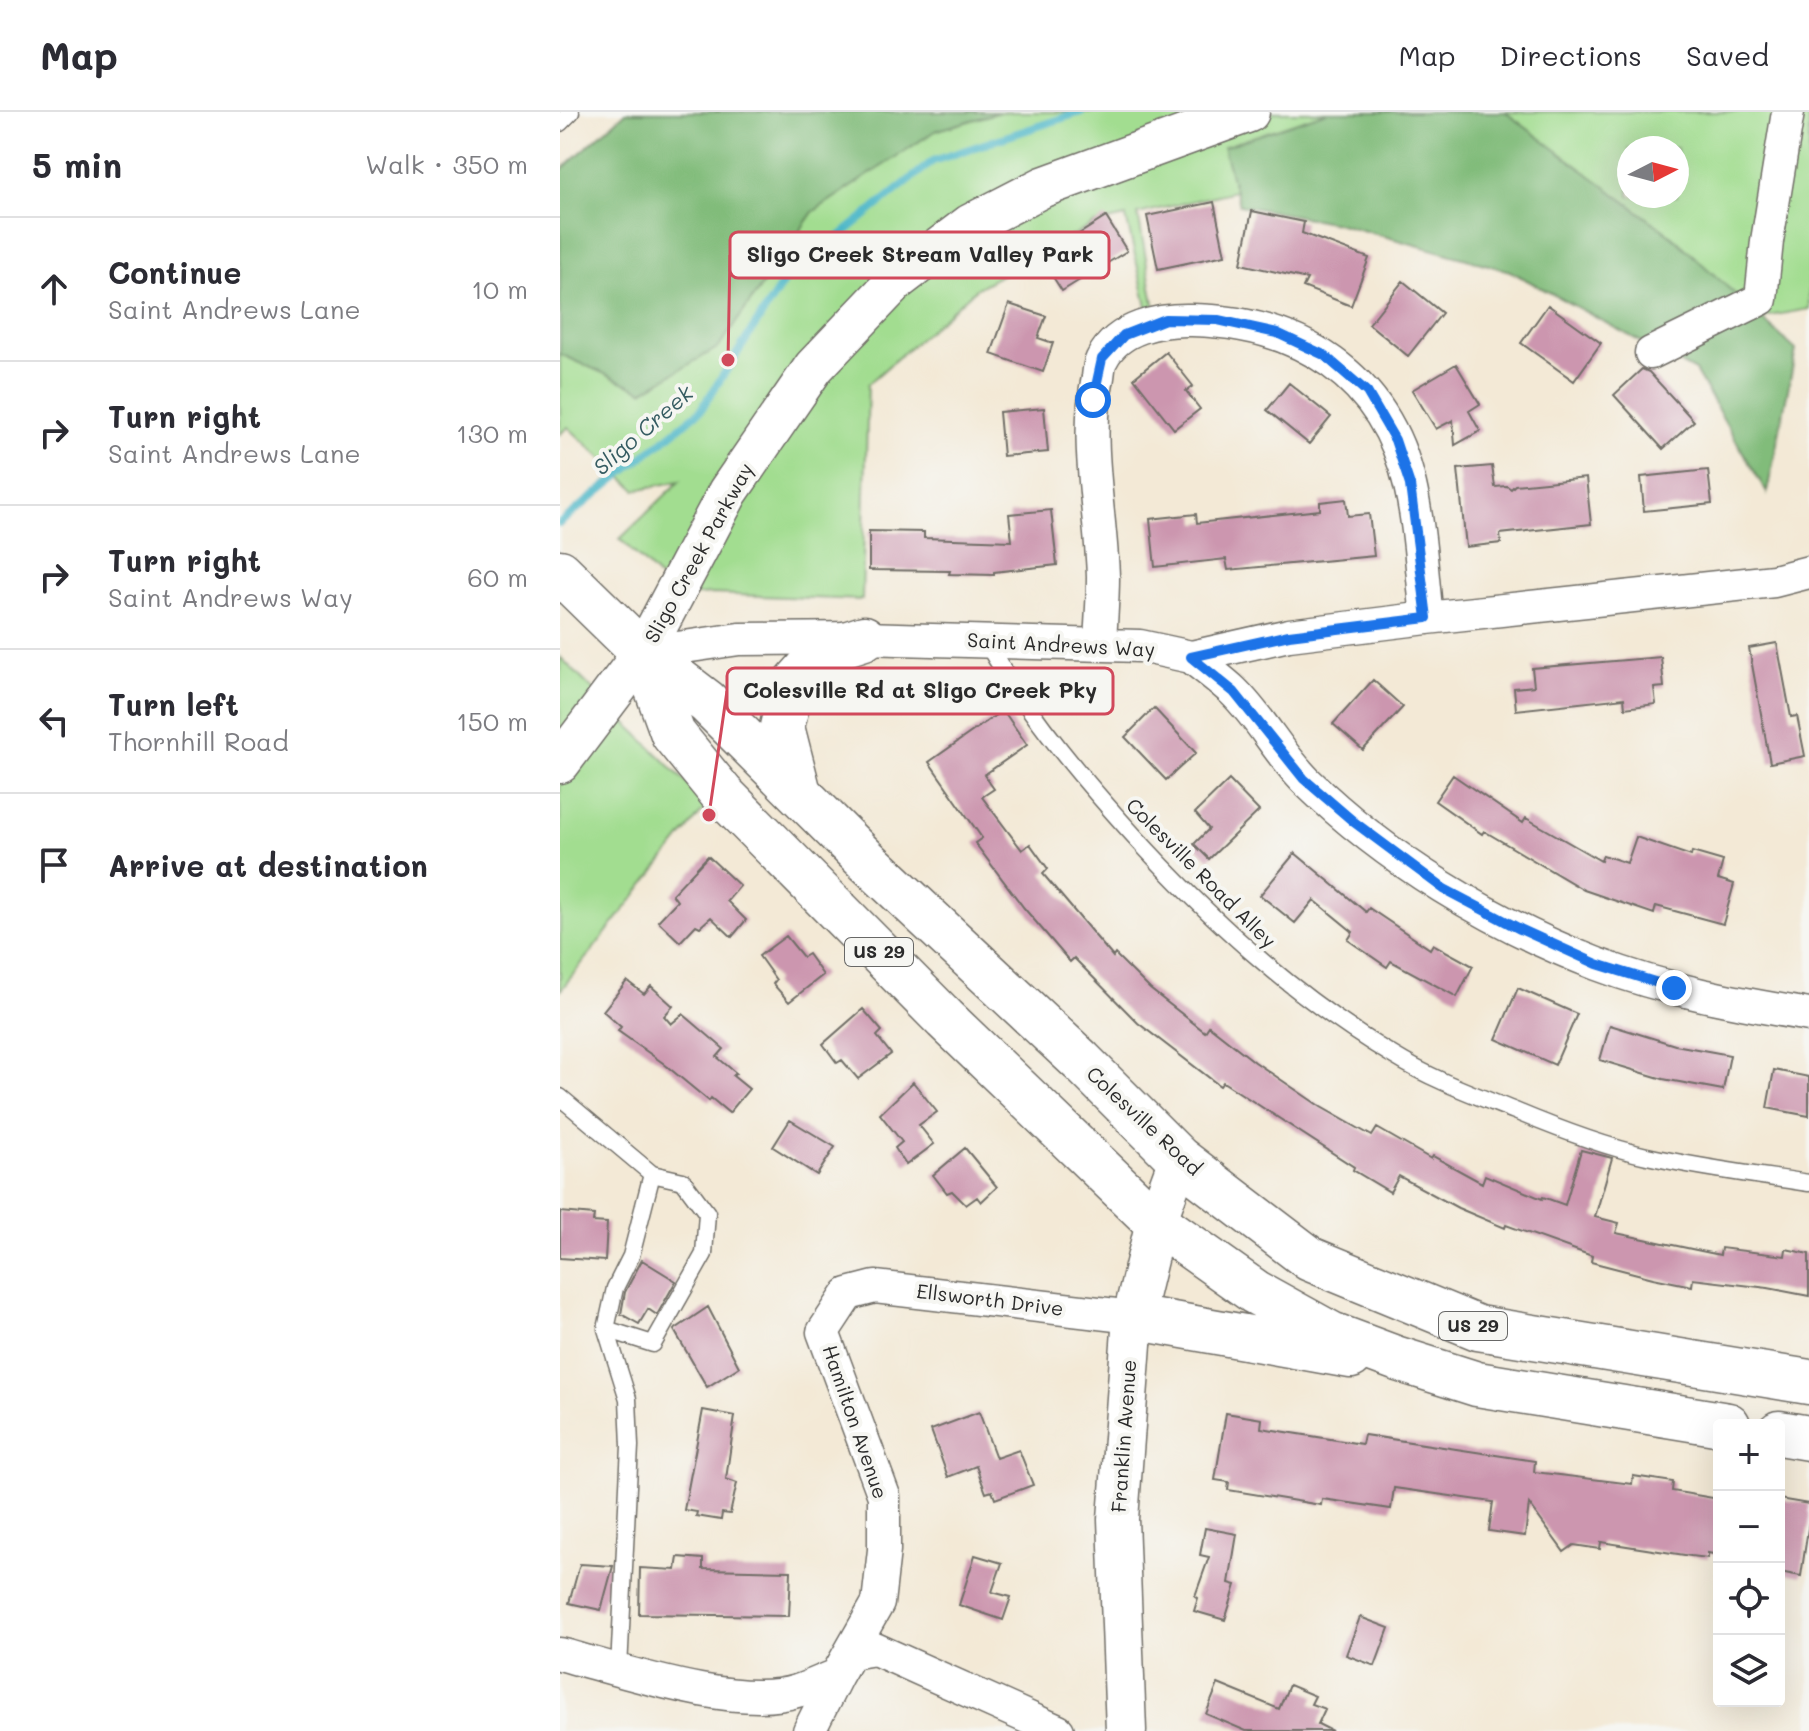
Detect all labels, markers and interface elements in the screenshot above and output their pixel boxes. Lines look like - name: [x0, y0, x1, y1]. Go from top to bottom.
- text: Map: [40, 30, 118, 80]
- text: Map: [1399, 37, 1456, 73]
- text: Directions: [1500, 37, 1642, 73]
- text: Saved: [1686, 37, 1769, 73]
- north arrow: [1617, 136, 1689, 208]
- text: 5 min: [32, 142, 122, 187]
- text: Walk · 350 m: [365, 147, 528, 181]
- callout: Sligo Creek Stream Valley Park: [730, 232, 1109, 278]
- text: Sligo Creek Stream Valley Park: [746, 239, 1094, 268]
- text: Continue: [108, 252, 241, 292]
- icon: ahead: [32, 267, 76, 311]
- text: 10 m: [471, 272, 528, 306]
- text: Saint Andrews Lane: [108, 292, 361, 326]
- water label: Sligo Creek: [587, 377, 700, 481]
- route start: [1075, 382, 1111, 418]
- text: Turn right: [108, 396, 261, 436]
- icon: right: [32, 411, 76, 455]
- text: 130 m: [456, 416, 528, 450]
- text: Saint Andrews Lane: [108, 436, 361, 470]
- street label: Sligo Creek Parkway: [638, 458, 758, 647]
- text: Turn right: [108, 540, 261, 580]
- icon: right: [32, 555, 76, 599]
- text: 60 m: [467, 560, 528, 594]
- text: Saint Andrews Way: [108, 580, 353, 614]
- street label: Saint Andrews Way: [966, 626, 1156, 662]
- callout: Colesville Rd at Sligo Creek Pky: [727, 668, 1113, 714]
- text: Colesville Rd at Sligo Creek Pky: [743, 675, 1097, 704]
- text: Turn left: [108, 684, 239, 724]
- icon: left: [32, 699, 76, 743]
- text: 150 m: [456, 704, 528, 738]
- text: Thornhill Road: [108, 724, 289, 758]
- street label: Colesville Road Alley: [1121, 792, 1282, 953]
- icon: arrive: [32, 843, 76, 887]
- text: Arrive at destination: [108, 845, 428, 885]
- road number: US 29: [845, 938, 913, 966]
- route end: [1656, 970, 1692, 1006]
- street label: Colesville Road: [1081, 1060, 1208, 1180]
- street label: Ellsworth Drive: [915, 1277, 1065, 1321]
- road number: US 29: [1439, 1312, 1507, 1340]
- street label: Hamilton Avenue: [817, 1341, 894, 1502]
- street label: Franklin Avenue: [1105, 1359, 1141, 1513]
- map controls: [1713, 1419, 1785, 1707]
- button: +: [1713, 1419, 1785, 1491]
- button: −: [1713, 1491, 1785, 1563]
- button: locate: [1713, 1563, 1785, 1635]
- button: layers: [1713, 1635, 1785, 1707]

